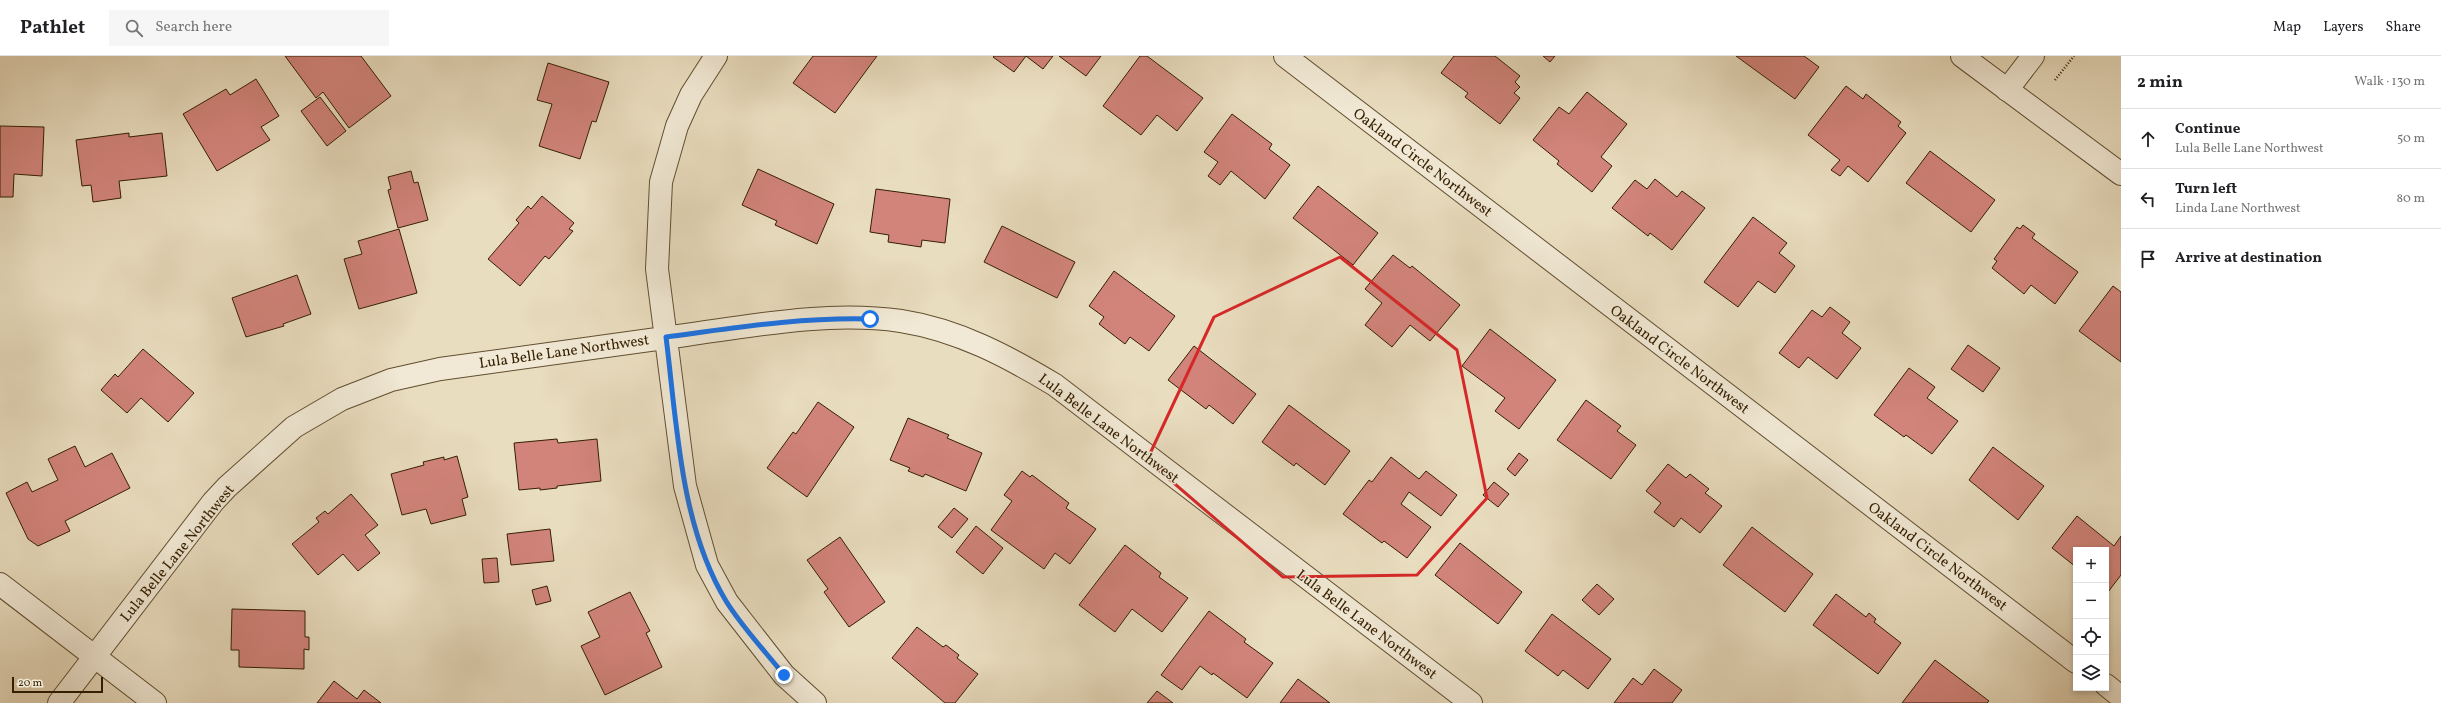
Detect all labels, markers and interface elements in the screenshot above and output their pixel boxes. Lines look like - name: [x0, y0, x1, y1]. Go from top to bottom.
- search box: [109, 10, 389, 46]
- text: Pathlet: [20, 15, 85, 41]
- icon: search: [123, 17, 145, 39]
- text: Search here: [155, 17, 232, 38]
- text: Map: [2273, 18, 2301, 37]
- text: Layers: [2323, 18, 2363, 37]
- text: Share: [2385, 18, 2421, 37]
- text: 2 min: [2137, 71, 2183, 94]
- text: Walk · 130 m: [2354, 73, 2425, 91]
- street label: Oakland Circle Northwest: [1348, 104, 1496, 223]
- text: Continue: [2175, 119, 2240, 140]
- icon: ahead: [2137, 128, 2159, 150]
- text: 50 m: [2397, 130, 2425, 148]
- text: Lula Belle Lane Northwest: [2175, 140, 2324, 158]
- text: Turn left: [2175, 179, 2237, 200]
- icon: left: [2137, 188, 2159, 210]
- text: 80 m: [2396, 190, 2425, 208]
- text: Linda Lane Northwest: [2175, 200, 2301, 218]
- icon: arrive: [2137, 248, 2159, 270]
- text: Arrive at destination: [2175, 248, 2322, 269]
- street label: Oakland Circle Northwest: [1605, 301, 1753, 420]
- route start: [861, 310, 879, 328]
- street label: Lula Belle Lane Northwest: [478, 330, 651, 375]
- street label: Lula Belle Lane Northwest: [1033, 369, 1183, 489]
- street label: Lula Belle Lane Northwest: [116, 481, 240, 627]
- street label: Oakland Circle Northwest: [1863, 498, 2011, 617]
- map controls: [2073, 547, 2109, 691]
- button: +: [2073, 547, 2109, 583]
- street label: Lula Belle Lane Northwest: [1291, 565, 1441, 685]
- button: −: [2073, 583, 2109, 619]
- button: locate: [2073, 619, 2109, 655]
- button: layers: [2073, 655, 2109, 691]
- route end: [775, 666, 793, 684]
- scale bar: [12, 675, 103, 694]
- text: 20 m: [18, 676, 42, 691]

